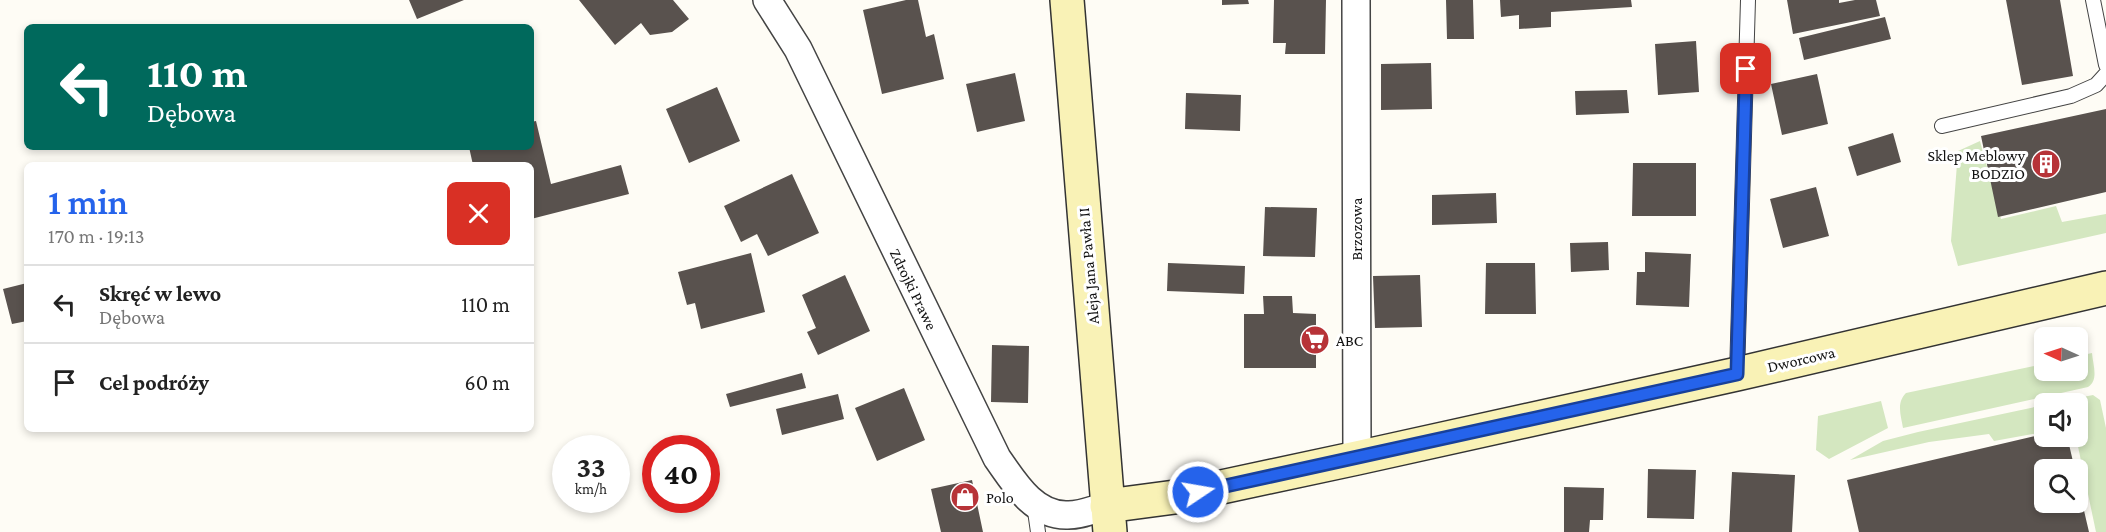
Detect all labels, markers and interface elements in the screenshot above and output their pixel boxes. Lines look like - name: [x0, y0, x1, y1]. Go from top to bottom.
- pin: [1720, 43, 1771, 94]
- icon: left: [48, 48, 126, 126]
- text: 110 m: [147, 49, 248, 96]
- icon: arrive: [1729, 52, 1762, 85]
- text: Dębowa: [147, 98, 236, 128]
- place label: Sklep Meblowy BODZIO: [1927, 147, 2026, 182]
- building icon: Sklep Meblowy BODZIO: [2030, 148, 2062, 180]
- text: 1 min: [48, 182, 128, 222]
- button: close: [447, 182, 510, 245]
- street label: Brzozowa: [1348, 197, 1365, 260]
- street label: Aleja Jana Pawła II: [1075, 207, 1103, 325]
- text: 170 m · 19:13: [48, 225, 145, 247]
- street label: Zdrojki Prawe: [886, 246, 941, 333]
- text: Skręć w lewo: [99, 281, 221, 306]
- icon: left: [48, 288, 81, 321]
- text: 110 m: [461, 292, 510, 317]
- text: Dębowa: [99, 306, 165, 328]
- supermarket icon: ABC: [1299, 324, 1331, 356]
- north arrow: [2034, 327, 2088, 381]
- map controls: [2034, 327, 2088, 513]
- place label: ABC: [1336, 332, 1363, 349]
- street label: Dworcowa: [1766, 343, 1837, 376]
- icon: arrive: [48, 366, 81, 399]
- text: Cel podróży: [99, 370, 209, 395]
- text: 60 m: [465, 370, 510, 395]
- button: sound: [2034, 393, 2088, 447]
- speed limit sign: 40: [642, 435, 720, 513]
- text: 33: [576, 450, 606, 483]
- button: search: [2034, 459, 2088, 513]
- position arrow: [1166, 460, 1230, 524]
- text: km/h: [575, 481, 607, 497]
- shop icon: Polo: [949, 481, 981, 513]
- place label: Polo: [986, 489, 1014, 506]

